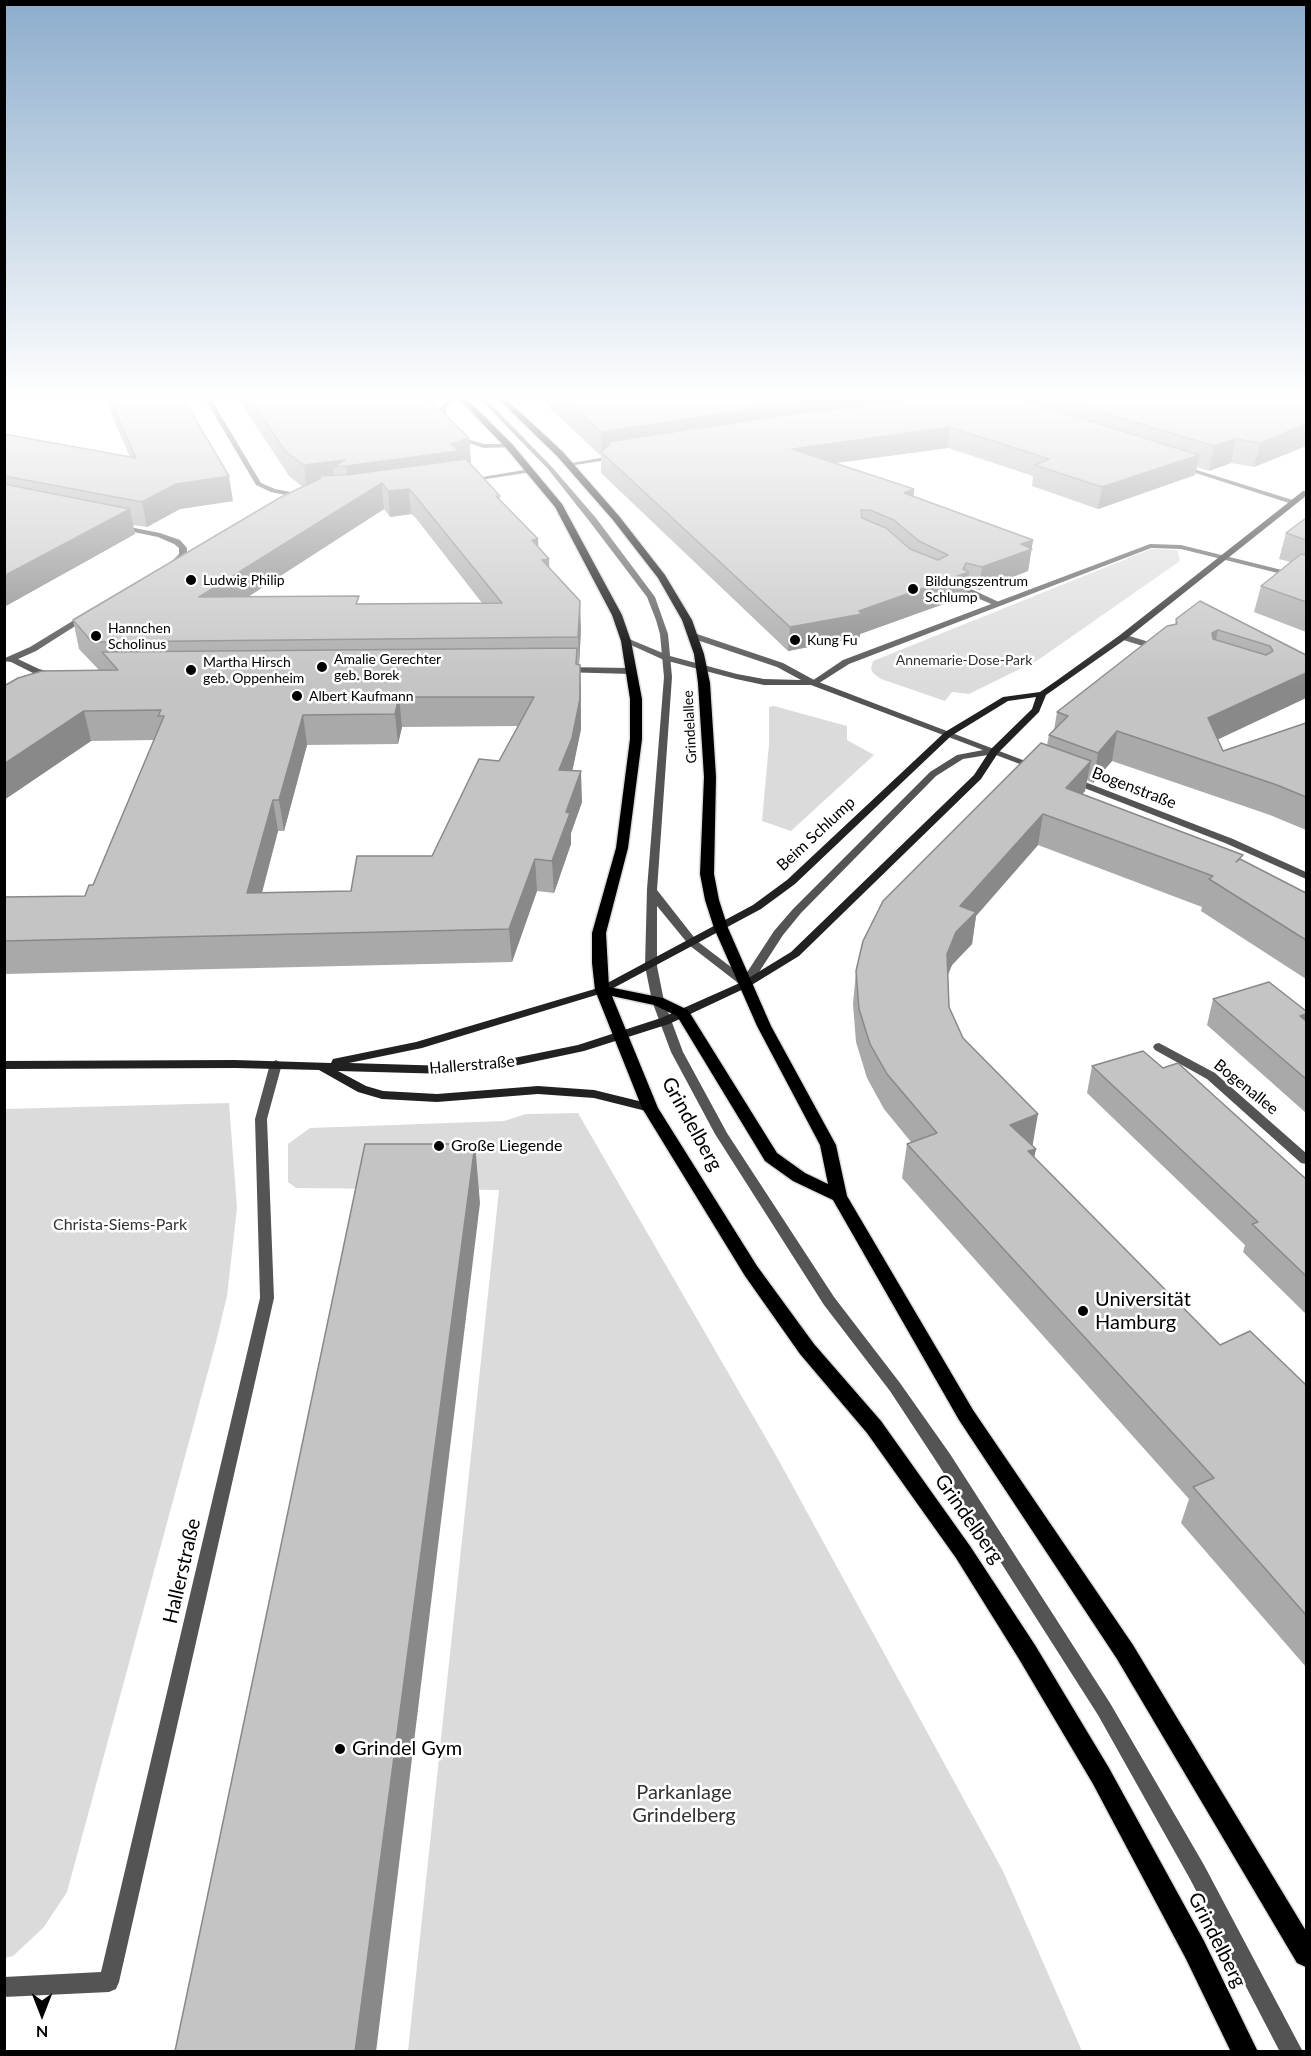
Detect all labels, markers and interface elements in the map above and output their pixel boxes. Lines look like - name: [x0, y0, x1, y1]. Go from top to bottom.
- place label: Ludwig Philip: [203, 572, 285, 588]
- marker: Ludwig Philip: [184, 573, 198, 587]
- place label: Bildungszentrum Schlump: [925, 573, 1028, 606]
- marker: Bildungszentrum Schlump: [906, 582, 920, 596]
- place label: Hannchen Scholinus: [108, 620, 171, 652]
- marker: Hannchen Scholinus: [89, 629, 103, 643]
- place label: Kung Fu: [807, 632, 858, 648]
- marker: Kung Fu: [788, 633, 802, 647]
- place label: Amalie Gerechter geb. Borek: [334, 651, 441, 684]
- park label: Annemarie-Dose-Park: [896, 652, 1032, 668]
- place label: Martha Hirsch geb. Oppenheim: [203, 654, 304, 686]
- marker: Amalie Gerechter geb. Borek: [315, 660, 329, 674]
- marker: Martha Hirsch geb. Oppenheim: [184, 663, 198, 677]
- place label: Albert Kaufmann: [309, 688, 414, 704]
- marker: Albert Kaufmann: [290, 689, 304, 703]
- street label: Grindelallee: [680, 690, 700, 764]
- street label: Bogenstraße: [1089, 763, 1179, 813]
- street label: Beim Schlump: [773, 793, 859, 875]
- street label: Hallerstraße: [428, 1052, 516, 1078]
- street label: Bogenallee: [1210, 1055, 1282, 1119]
- street label: Grindelberg: [656, 1073, 728, 1175]
- place label: Große Liegende: [451, 1136, 562, 1156]
- marker: Große Liegende: [432, 1139, 446, 1153]
- park label: Christa-Siems-Park: [53, 1215, 187, 1235]
- place label: Universität Hamburg: [1095, 1288, 1191, 1335]
- marker: Universität Hamburg: [1076, 1304, 1090, 1318]
- street label: Grindelberg: [930, 1470, 1008, 1568]
- street label: Hallerstraße: [158, 1516, 206, 1626]
- place label: Grindel Gym: [352, 1737, 462, 1761]
- marker: Grindel Gym: [333, 1742, 347, 1756]
- park label: Parkanlage Grindelberg: [632, 1781, 736, 1828]
- street label: Grindelberg: [1183, 1888, 1251, 1992]
- north arrow: [12, 1984, 72, 2044]
- text: N: [36, 2023, 48, 2042]

